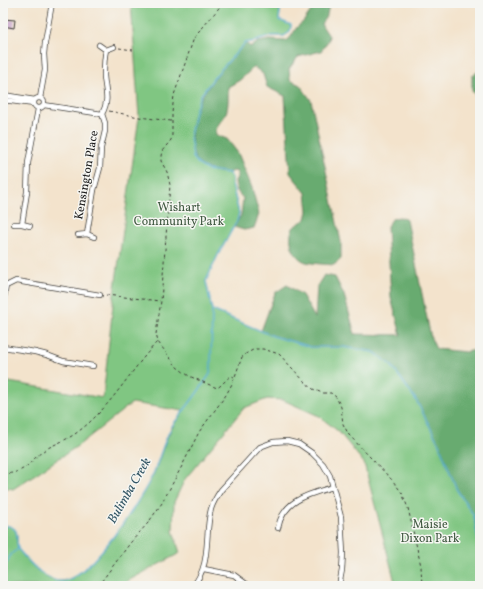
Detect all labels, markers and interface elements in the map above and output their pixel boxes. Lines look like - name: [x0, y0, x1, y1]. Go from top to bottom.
- street label: Kensington Place: [71, 129, 103, 221]
- park label: Wishart Community Park: [134, 200, 225, 230]
- water label: Bulimba Creek: [104, 455, 156, 527]
- park label: Maisie Dixon Park: [401, 517, 460, 547]

